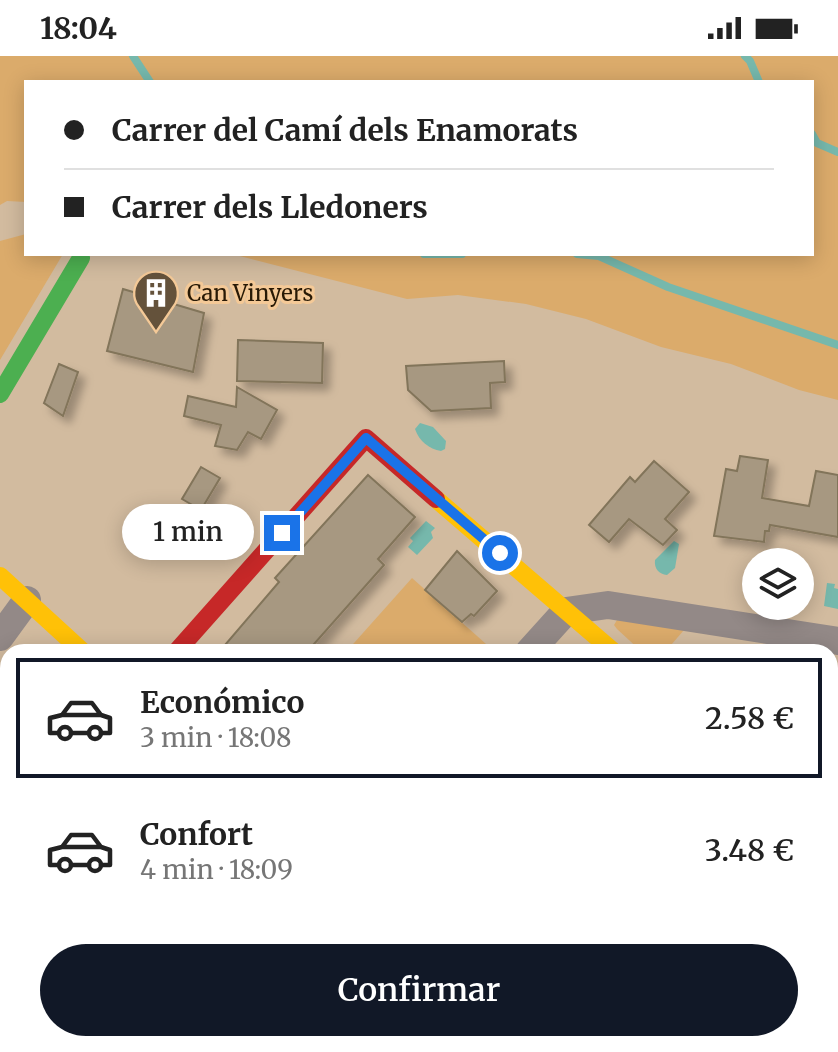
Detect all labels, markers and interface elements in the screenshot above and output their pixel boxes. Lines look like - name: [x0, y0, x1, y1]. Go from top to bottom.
- text: 18:04: [40, 9, 117, 47]
- text: Carrer del Camí dels Enamorats: [112, 111, 578, 149]
- text: Carrer dels Lledoners: [112, 188, 428, 226]
- building icon: Can Vinyers: [132, 269, 180, 332]
- place label: Can Vinyers: [187, 279, 313, 307]
- callout: 1 min: [122, 505, 254, 561]
- text: 1 min: [153, 515, 223, 548]
- route end: [264, 515, 300, 551]
- route start: [482, 535, 518, 571]
- map controls: [742, 548, 814, 620]
- button: layers: [742, 548, 814, 620]
- icon: car: [44, 682, 116, 754]
- text: Económico: [140, 683, 304, 721]
- text: 2.58 €: [705, 699, 794, 737]
- text: 3 min · 18:08: [140, 721, 292, 754]
- icon: car: [44, 814, 116, 886]
- text: Confort: [140, 815, 253, 853]
- text: 3.48 €: [705, 831, 794, 869]
- text: 4 min · 18:09: [140, 853, 293, 886]
- button: Confirmar: [40, 944, 798, 1036]

